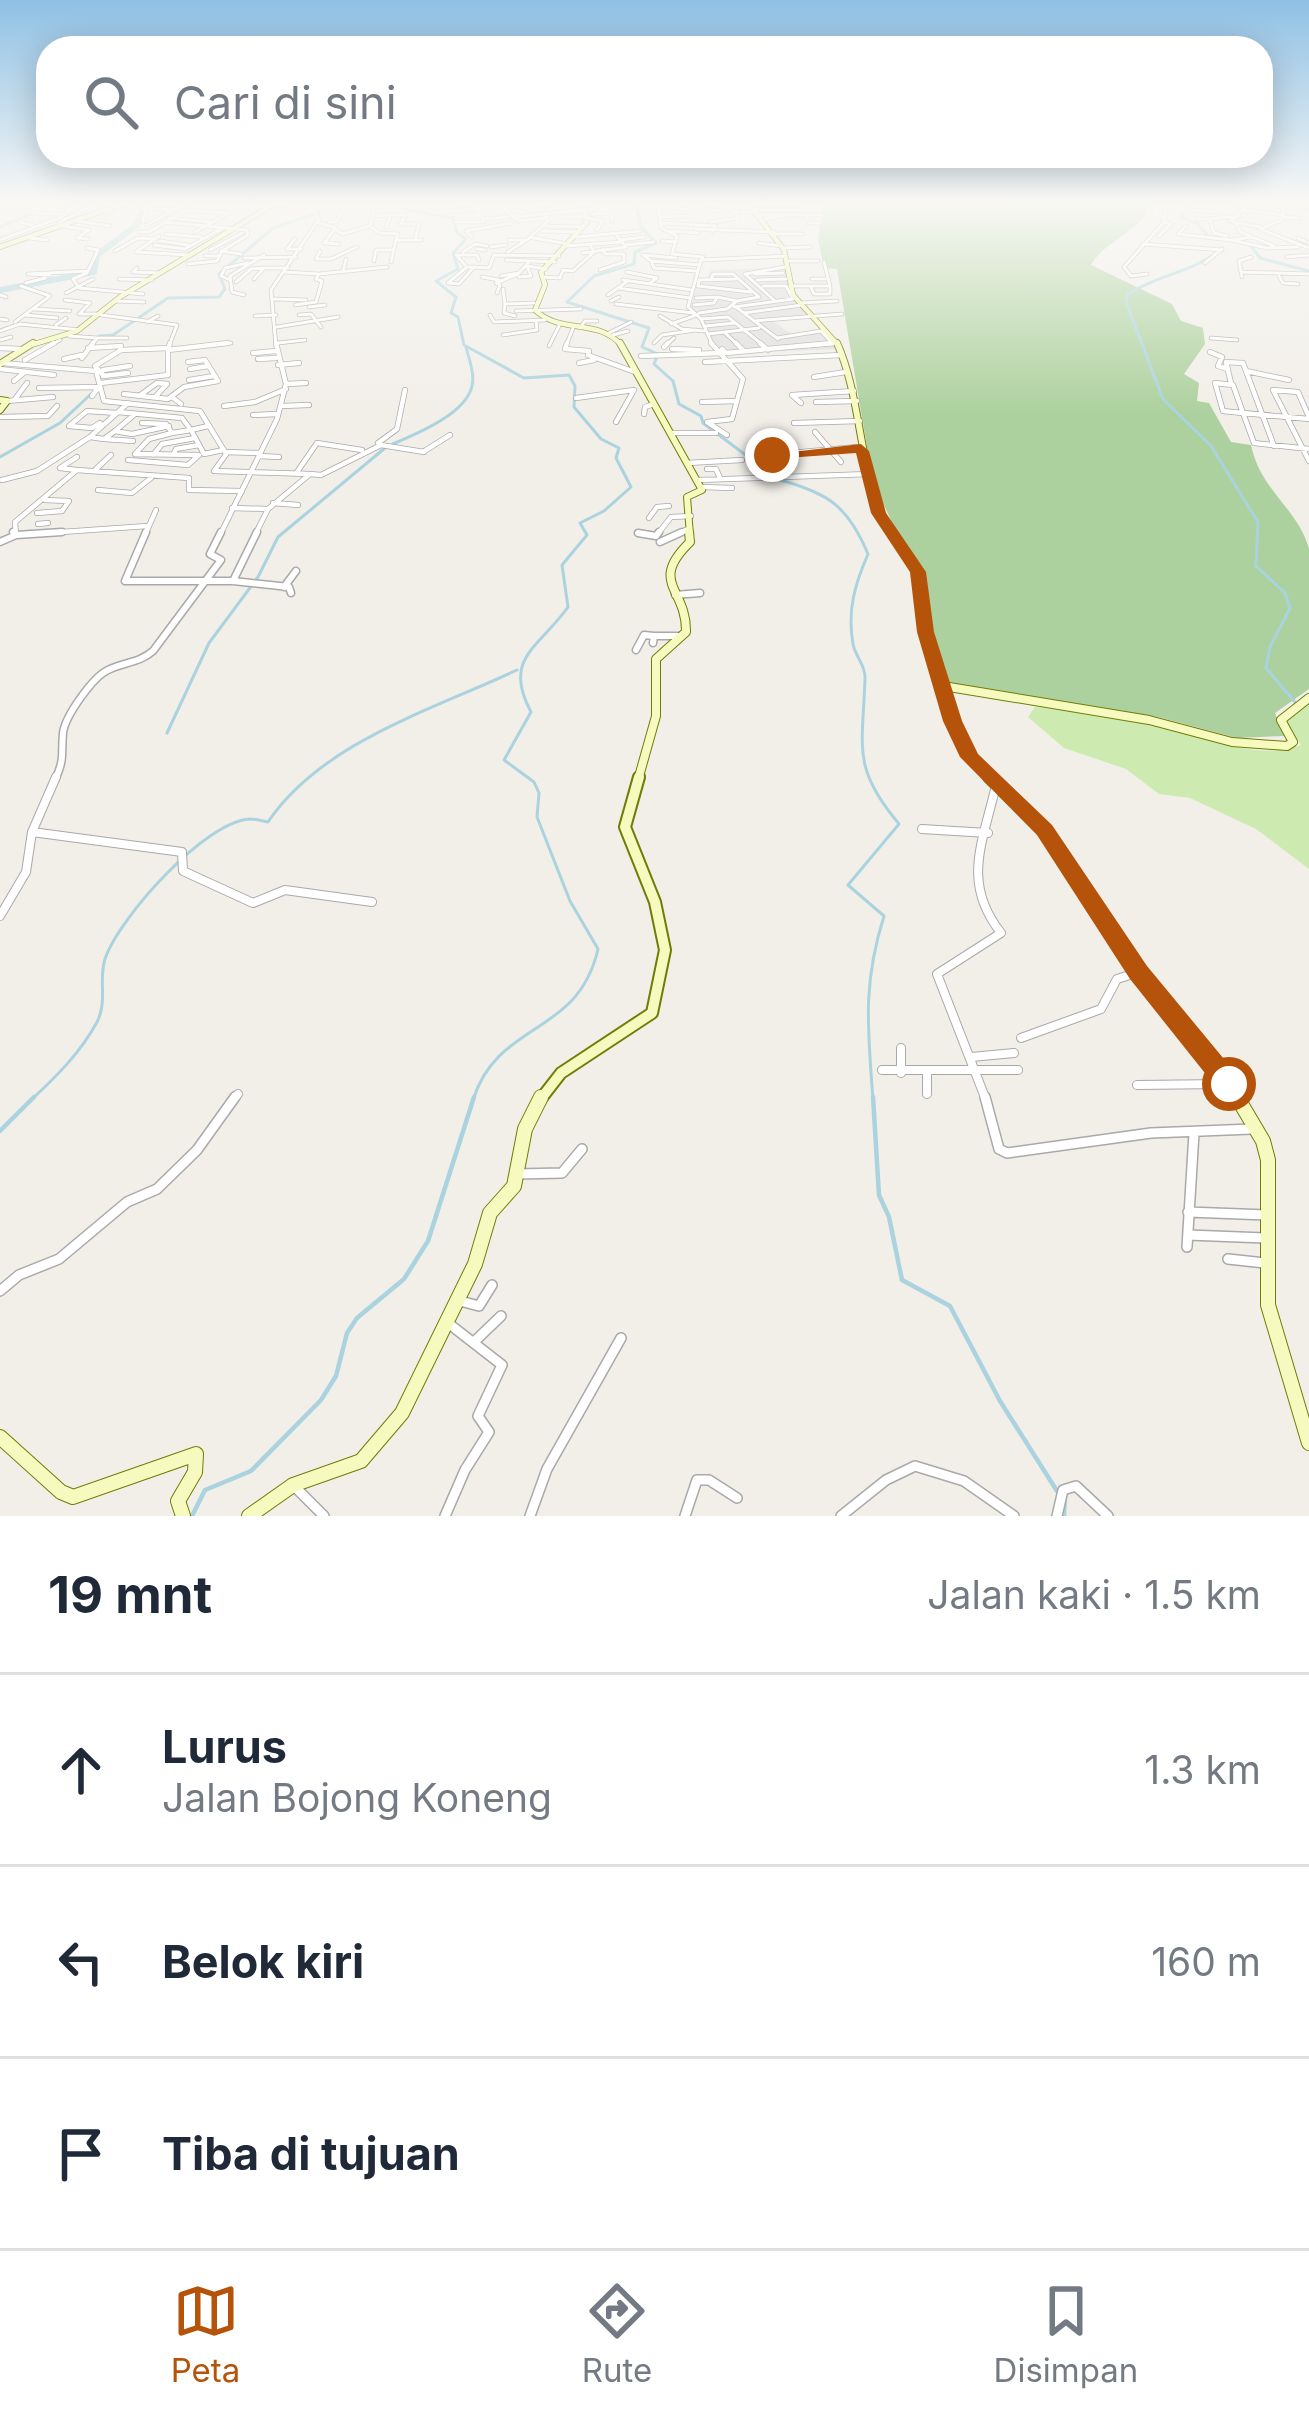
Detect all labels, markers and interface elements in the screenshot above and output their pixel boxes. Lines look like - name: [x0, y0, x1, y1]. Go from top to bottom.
- search box: [36, 36, 1273, 168]
- icon: search: [78, 69, 144, 135]
- text: Cari di sini: [174, 75, 397, 130]
- route end: [745, 428, 799, 482]
- route start: [1202, 1057, 1256, 1111]
- text: 19 mnt: [48, 1564, 212, 1625]
- text: Jalan kaki · 1.5 km: [927, 1571, 1261, 1618]
- text: Lurus: [162, 1719, 287, 1774]
- icon: ahead: [48, 1737, 114, 1803]
- text: 1.3 km: [1144, 1746, 1261, 1793]
- text: Jalan Bojong Koneng: [162, 1774, 552, 1821]
- icon: left: [48, 1929, 114, 1995]
- text: Belok kiri: [162, 1934, 364, 1989]
- text: 160 m: [1151, 1938, 1261, 1985]
- icon: arrive: [48, 2121, 114, 2187]
- text: Tiba di tujuan: [162, 2126, 460, 2181]
- tab: Peta: [171, 2278, 240, 2390]
- tab: Rute: [582, 2278, 652, 2390]
- tab: Disimpan: [994, 2278, 1138, 2390]

